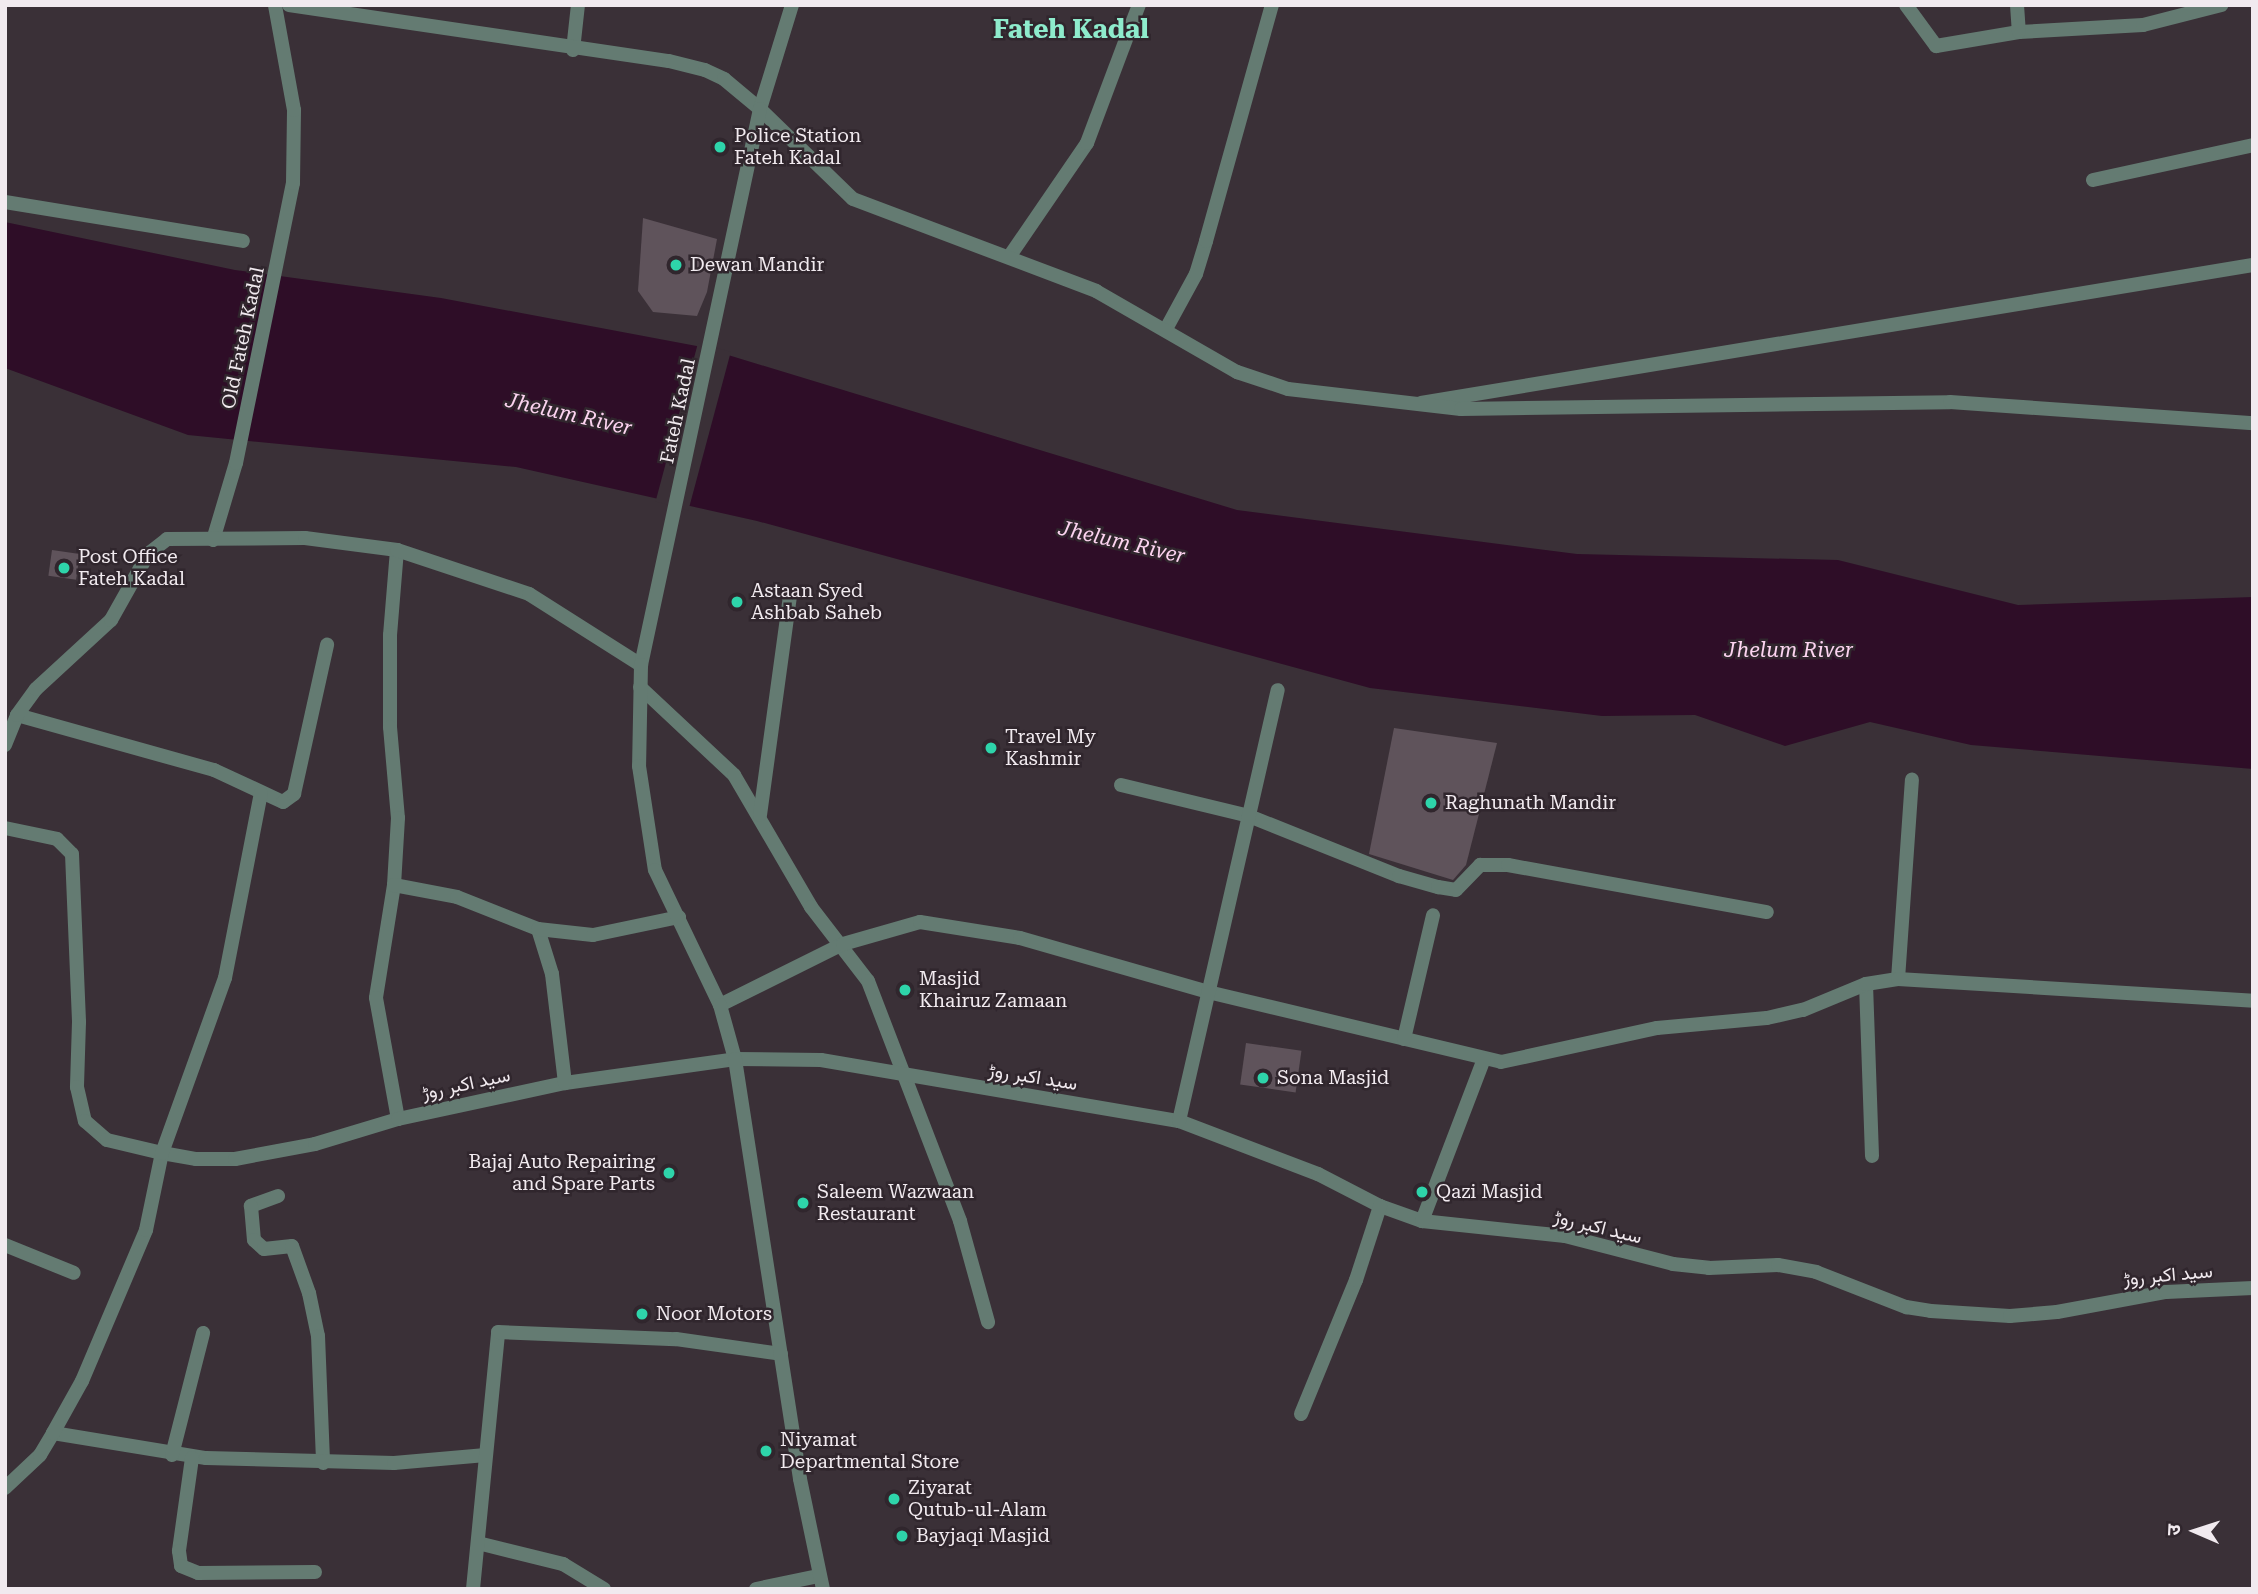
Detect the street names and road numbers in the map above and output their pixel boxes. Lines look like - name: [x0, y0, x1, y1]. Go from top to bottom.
- street label: Old Fateh Kadal: [217, 265, 269, 411]
- street label: Fateh Kadal: [656, 356, 700, 466]
- street label: سید اکبر روڑ: [987, 1059, 1079, 1095]
- street label: سید اکبر روڑ: [420, 1064, 512, 1104]
- street label: سید اکبر روڑ: [1552, 1205, 1644, 1249]
- street label: سید اکبر روڑ: [2122, 1260, 2214, 1290]

